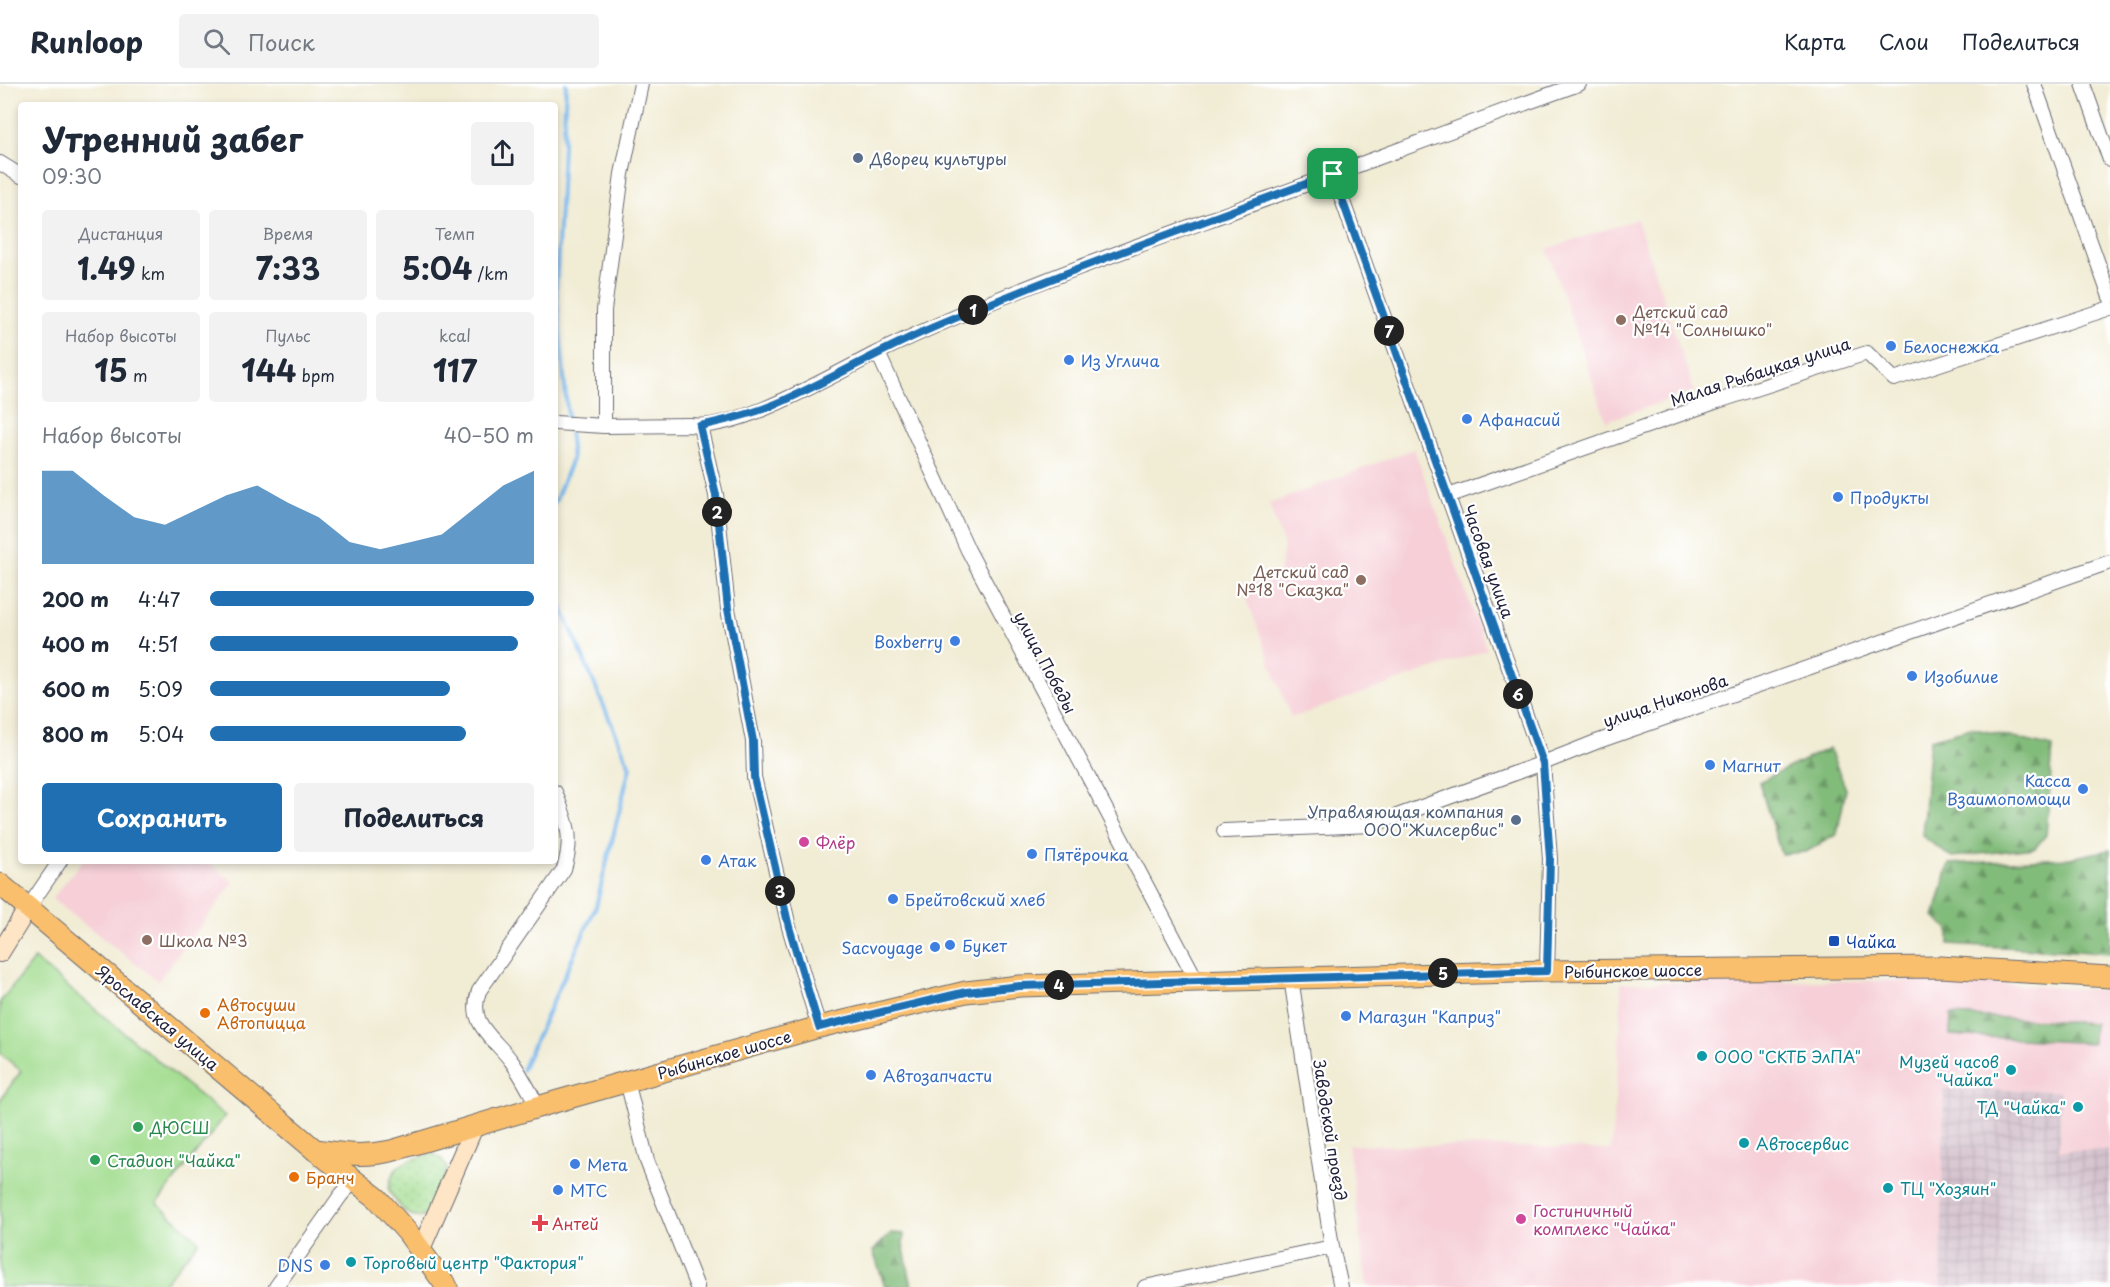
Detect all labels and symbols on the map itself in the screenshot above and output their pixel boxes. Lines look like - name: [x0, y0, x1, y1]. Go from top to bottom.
- place label: Дворец культуры: [869, 146, 1007, 170]
- pin: [1307, 148, 1358, 199]
- marker: Дворец культуры: [851, 151, 865, 165]
- pin: 1: [958, 295, 988, 325]
- place label: Детский сад №14 "Солнышко": [1632, 299, 1772, 341]
- marker: Детский сад №14 "Солнышко": [1614, 313, 1628, 327]
- pin: 7: [1374, 316, 1404, 346]
- street label: Малая Рыбацкая улица: [1667, 331, 1853, 411]
- place label: Белоснежка: [1903, 334, 1999, 358]
- marker: Белоснежка: [1884, 339, 1898, 353]
- place label: Из Углича: [1081, 348, 1160, 372]
- marker: Из Углича: [1062, 353, 1076, 367]
- place label: Афанасий: [1479, 407, 1560, 431]
- marker: Афанасий: [1460, 412, 1474, 426]
- place label: Продукты: [1850, 485, 1929, 509]
- marker: Продукты: [1831, 490, 1845, 504]
- pin: 2: [702, 497, 732, 527]
- street label: Часовая улица: [1457, 501, 1521, 621]
- place label: Детский сад №18 "Сказка": [1236, 559, 1349, 601]
- marker: Детский сад №18 "Сказка": [1354, 573, 1368, 587]
- street label: улица Победы: [1009, 607, 1083, 717]
- place label: Boxberry: [874, 629, 943, 653]
- marker: Boxberry: [948, 634, 962, 648]
- place label: Изобилие: [1924, 664, 1998, 688]
- street label: улица Никонова: [1599, 667, 1731, 733]
- marker: Изобилие: [1905, 669, 1919, 683]
- pin: 6: [1503, 679, 1533, 709]
- place label: Магнит: [1722, 753, 1782, 777]
- marker: Магнит: [1703, 758, 1717, 772]
- place label: Касса Взаимопомощи: [1947, 768, 2071, 810]
- marker: Касса Взаимопомощи: [2076, 782, 2090, 796]
- place label: Управляющая компания ООО"Жилсервис": [1308, 799, 1504, 841]
- marker: Управляющая компания ООО"Жилсервис": [1509, 813, 1523, 827]
- place label: Флёр: [816, 830, 856, 854]
- marker: Флёр: [797, 835, 811, 849]
- place label: Пятёрочка: [1044, 842, 1129, 866]
- marker: Пятёрочка: [1025, 847, 1039, 861]
- place label: Атак: [718, 848, 757, 872]
- marker: Атак: [699, 853, 713, 867]
- pin: 3: [765, 876, 795, 906]
- place label: Брейтовский хлеб: [905, 887, 1046, 911]
- marker: Брейтовский хлеб: [886, 892, 900, 906]
- place label: Школа №3: [159, 928, 248, 952]
- place label: Чайка: [1846, 929, 1896, 953]
- marker: Школа №3: [140, 933, 154, 947]
- place label: Букет: [962, 933, 1007, 957]
- marker: Чайка: [1827, 934, 1841, 948]
- place label: Sacvoyage: [841, 935, 923, 959]
- marker: Букет: [943, 938, 957, 952]
- marker: Sacvoyage: [928, 940, 942, 954]
- street label: Рыбинское шоссе: [1564, 957, 1702, 983]
- street label: Ярославская улица: [91, 958, 225, 1076]
- pin: 5: [1428, 958, 1458, 988]
- pin: 4: [1044, 970, 1074, 1000]
- place label: Автосуши Автопицца: [217, 992, 306, 1034]
- place label: Магазин "Каприз": [1358, 1004, 1501, 1028]
- marker: Автосуши Автопицца: [198, 1006, 212, 1020]
- marker: Магазин "Каприз": [1339, 1009, 1353, 1023]
- street label: Рыбинское шоссе: [654, 1023, 794, 1085]
- place label: ООО "СКТБ ЭлПА": [1714, 1044, 1861, 1068]
- marker: ООО "СКТБ ЭлПА": [1695, 1049, 1709, 1063]
- place label: Музей часов "Чайка": [1899, 1049, 1999, 1091]
- street label: Заводской проезд: [1308, 1058, 1354, 1202]
- place label: Автозапчасти: [883, 1063, 992, 1087]
- marker: Музей часов "Чайка": [2004, 1063, 2018, 1077]
- marker: Автозапчасти: [864, 1068, 878, 1082]
- place label: ТД "Чайка": [1976, 1095, 2066, 1119]
- marker: ТД "Чайка": [2071, 1100, 2085, 1114]
- place label: ДЮСШ: [149, 1115, 209, 1139]
- marker: ДЮСШ: [131, 1120, 145, 1134]
- place label: Автосервис: [1756, 1131, 1849, 1155]
- marker: Автосервис: [1737, 1136, 1751, 1150]
- place label: Стадион "Чайка": [107, 1148, 241, 1172]
- place label: Мета: [587, 1152, 628, 1176]
- marker: Стадион "Чайка": [88, 1153, 102, 1167]
- marker: Мета: [568, 1157, 582, 1171]
- place label: Бранч: [306, 1165, 355, 1189]
- marker: Бранч: [287, 1170, 301, 1184]
- place label: ТЦ "Хозяин": [1900, 1176, 1996, 1200]
- place label: МТС: [570, 1178, 608, 1202]
- marker: ТЦ "Хозяин": [1881, 1181, 1895, 1195]
- marker: МТС: [551, 1183, 565, 1197]
- place label: Гостиничный комплекс "Чайка": [1533, 1198, 1676, 1240]
- place label: Антей: [552, 1211, 599, 1235]
- marker: Гостиничный комплекс "Чайка": [1514, 1212, 1528, 1226]
- marker: Антей: [533, 1216, 547, 1230]
- place label: Торговый центр "Фактория": [363, 1250, 584, 1274]
- place label: DNS: [278, 1253, 313, 1277]
- marker: Торговый центр "Фактория": [344, 1255, 358, 1269]
- marker: DNS: [318, 1258, 332, 1272]

